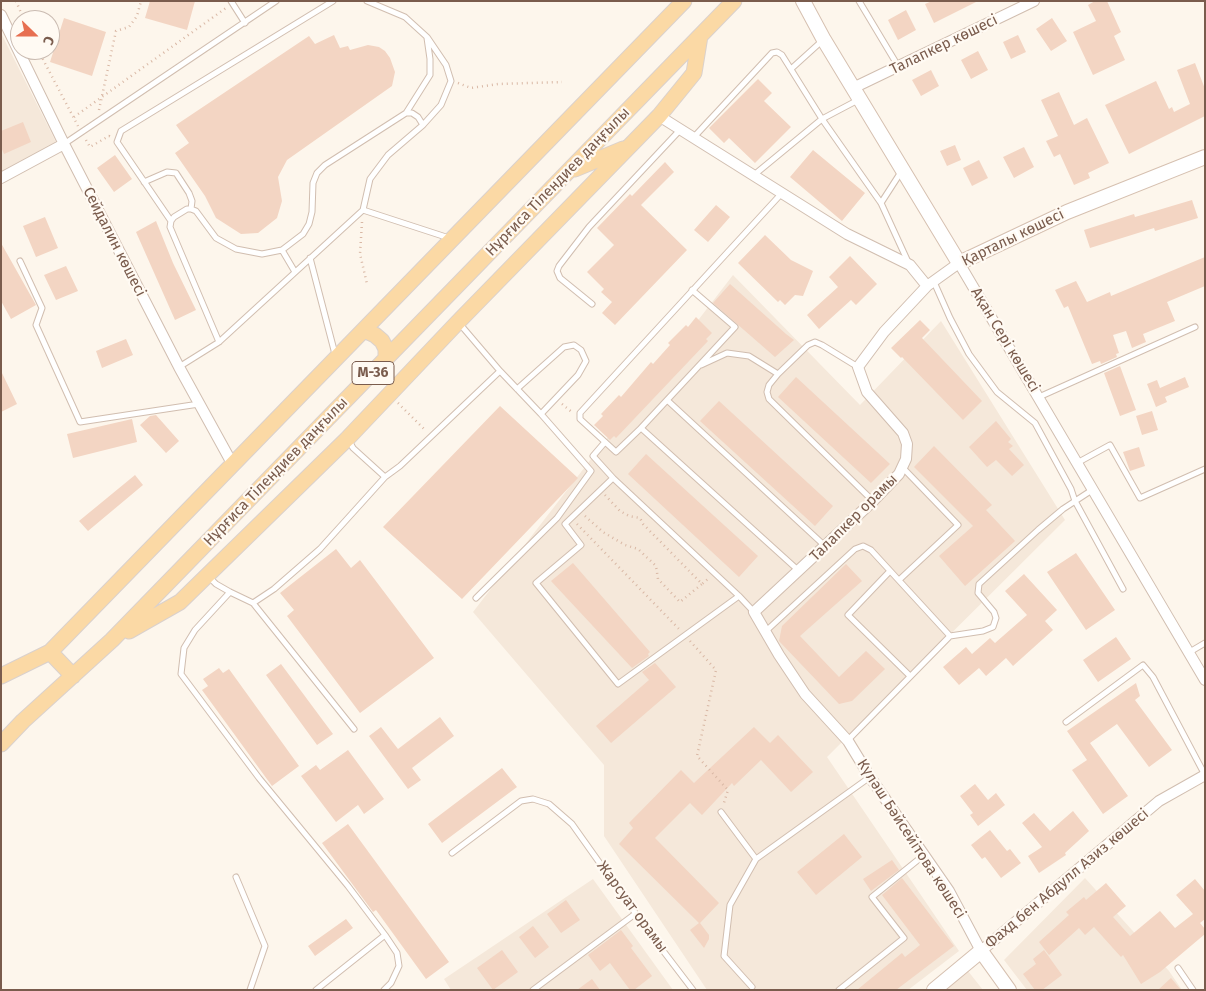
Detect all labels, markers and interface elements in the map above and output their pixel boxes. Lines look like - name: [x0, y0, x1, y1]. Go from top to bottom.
- north arrow: [10, 10, 60, 60]
- street label: Талапкер көшесі: [887, 11, 1001, 79]
- text: С: [39, 34, 58, 47]
- street label: Нұрғиса Тілендиев даңғылы: [482, 104, 634, 260]
- street label: Сейдалин көшесі: [79, 184, 149, 300]
- street label: Қарталы көшесі: [959, 205, 1067, 271]
- street label: Ақан Сері көшесі: [967, 284, 1043, 396]
- road number: M-36: [352, 362, 394, 384]
- street label: Нұрғиса Тілендиев даңғылы: [200, 394, 352, 550]
- street label: Талапкер орамы: [807, 471, 901, 565]
- street label: Күләш Бәйсейітова көшесі: [853, 756, 969, 922]
- street label: Фахд бен Абдулл Азиз көшесі: [981, 805, 1153, 953]
- street label: Жарсуат орамы: [593, 858, 671, 956]

